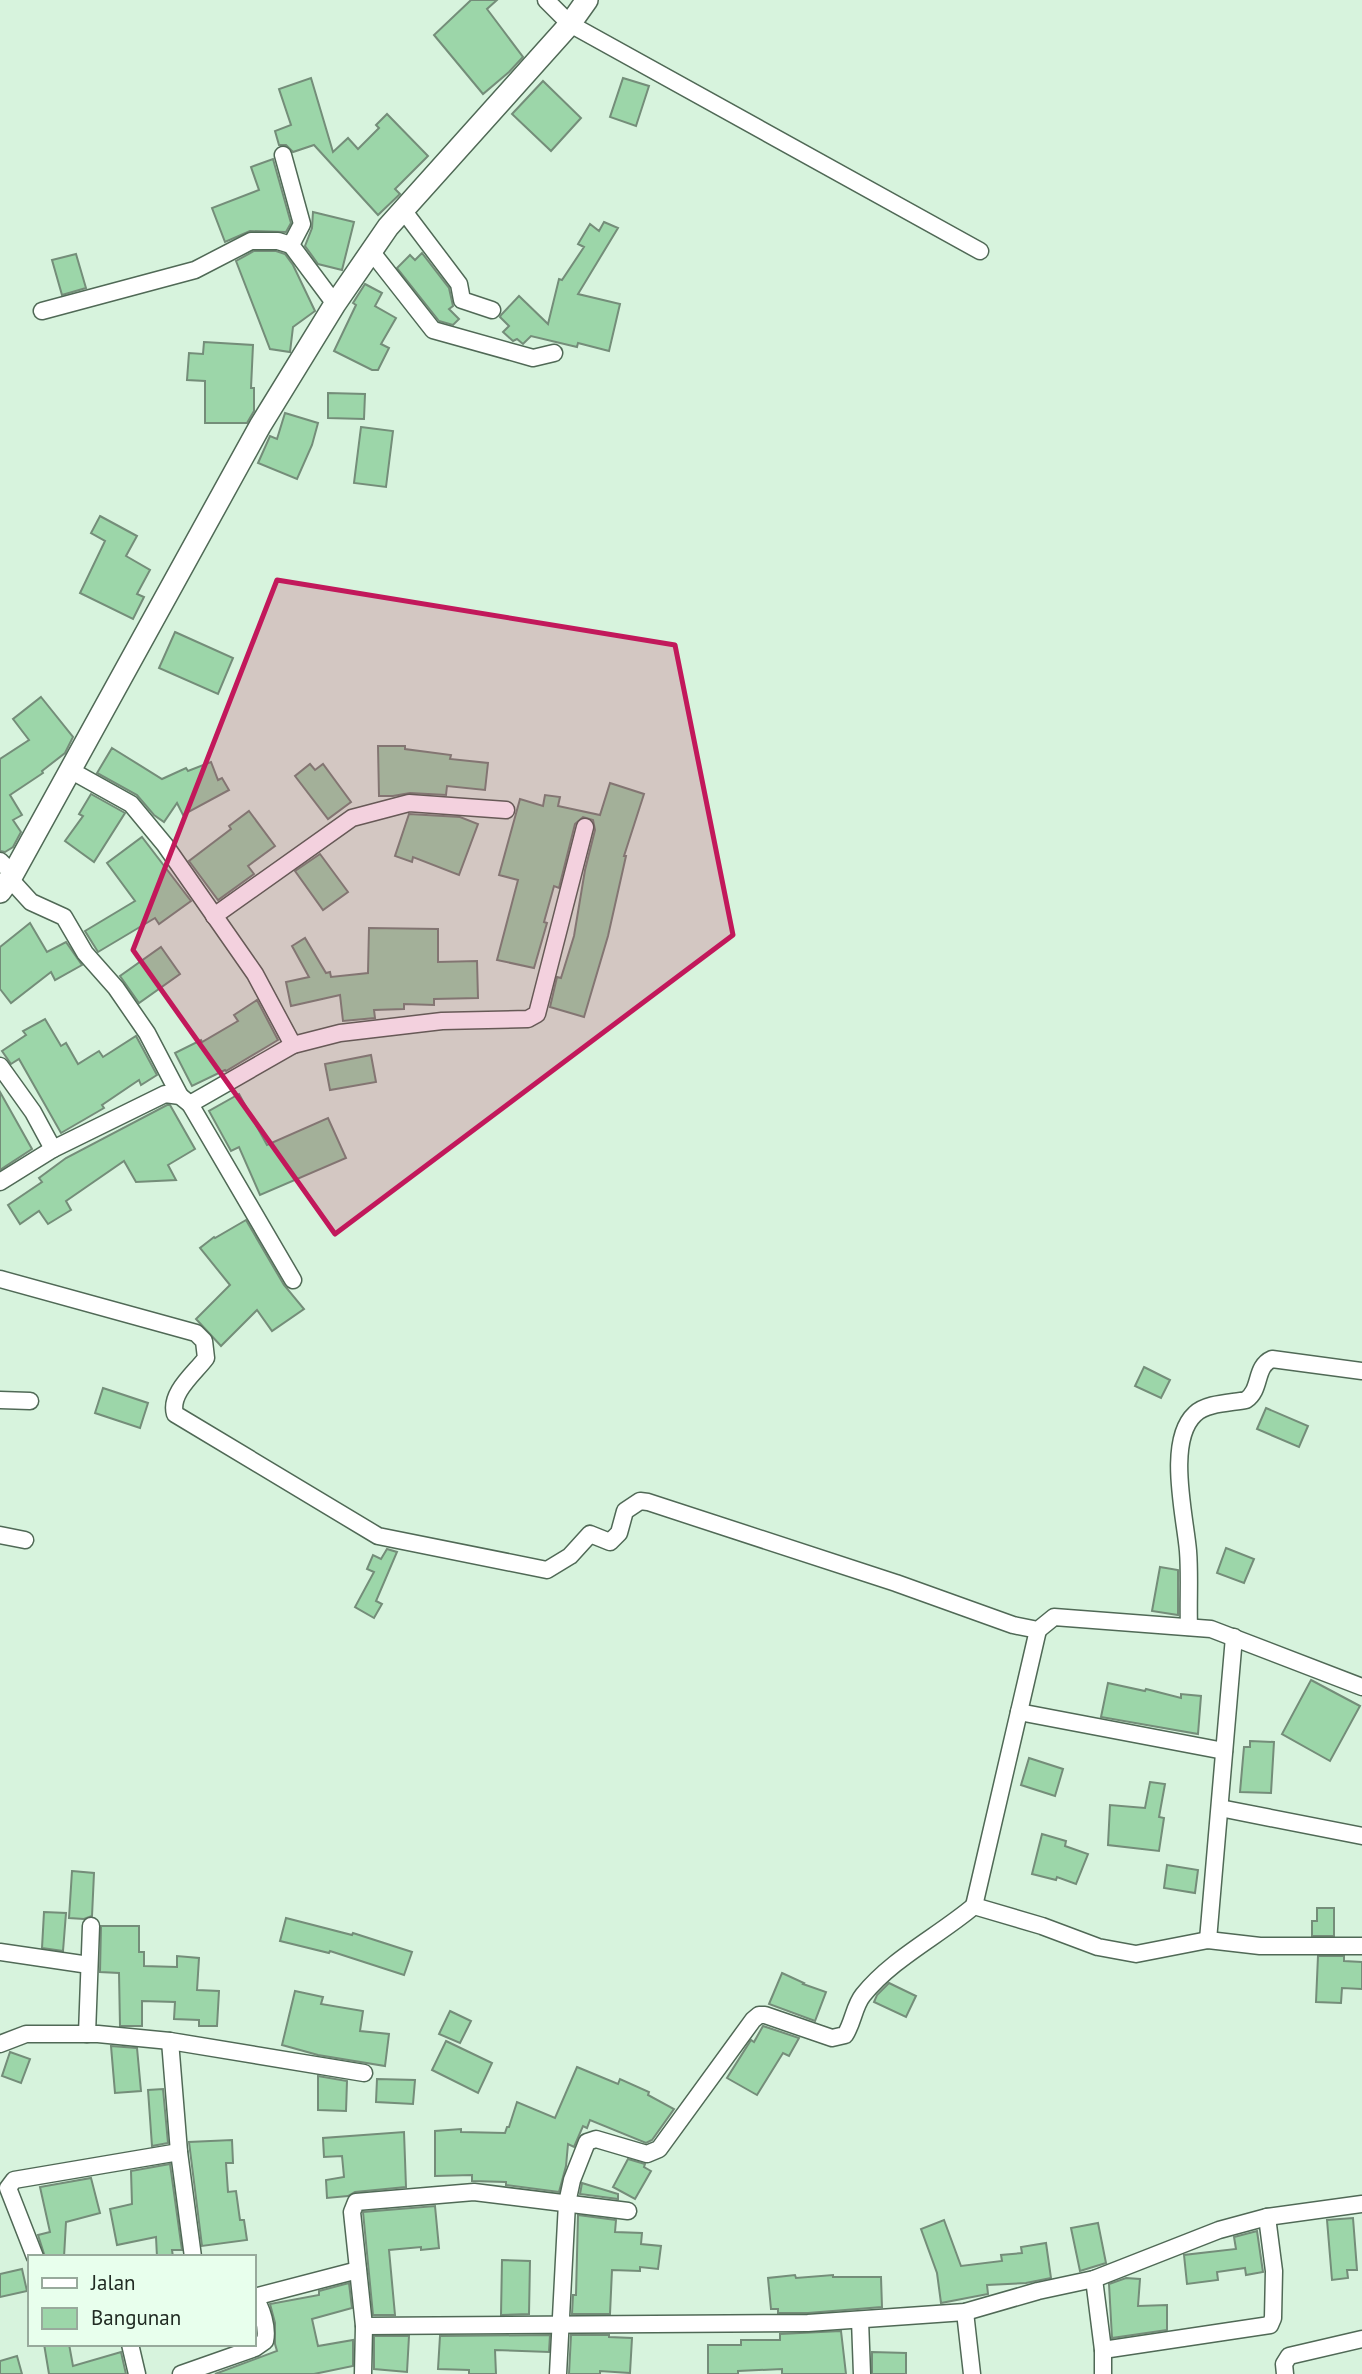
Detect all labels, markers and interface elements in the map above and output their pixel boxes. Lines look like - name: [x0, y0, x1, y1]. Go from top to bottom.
- legend: [28, 2255, 256, 2346]
- text: Jalan: [90, 2269, 136, 2296]
- text: Bangunan: [91, 2304, 181, 2331]

